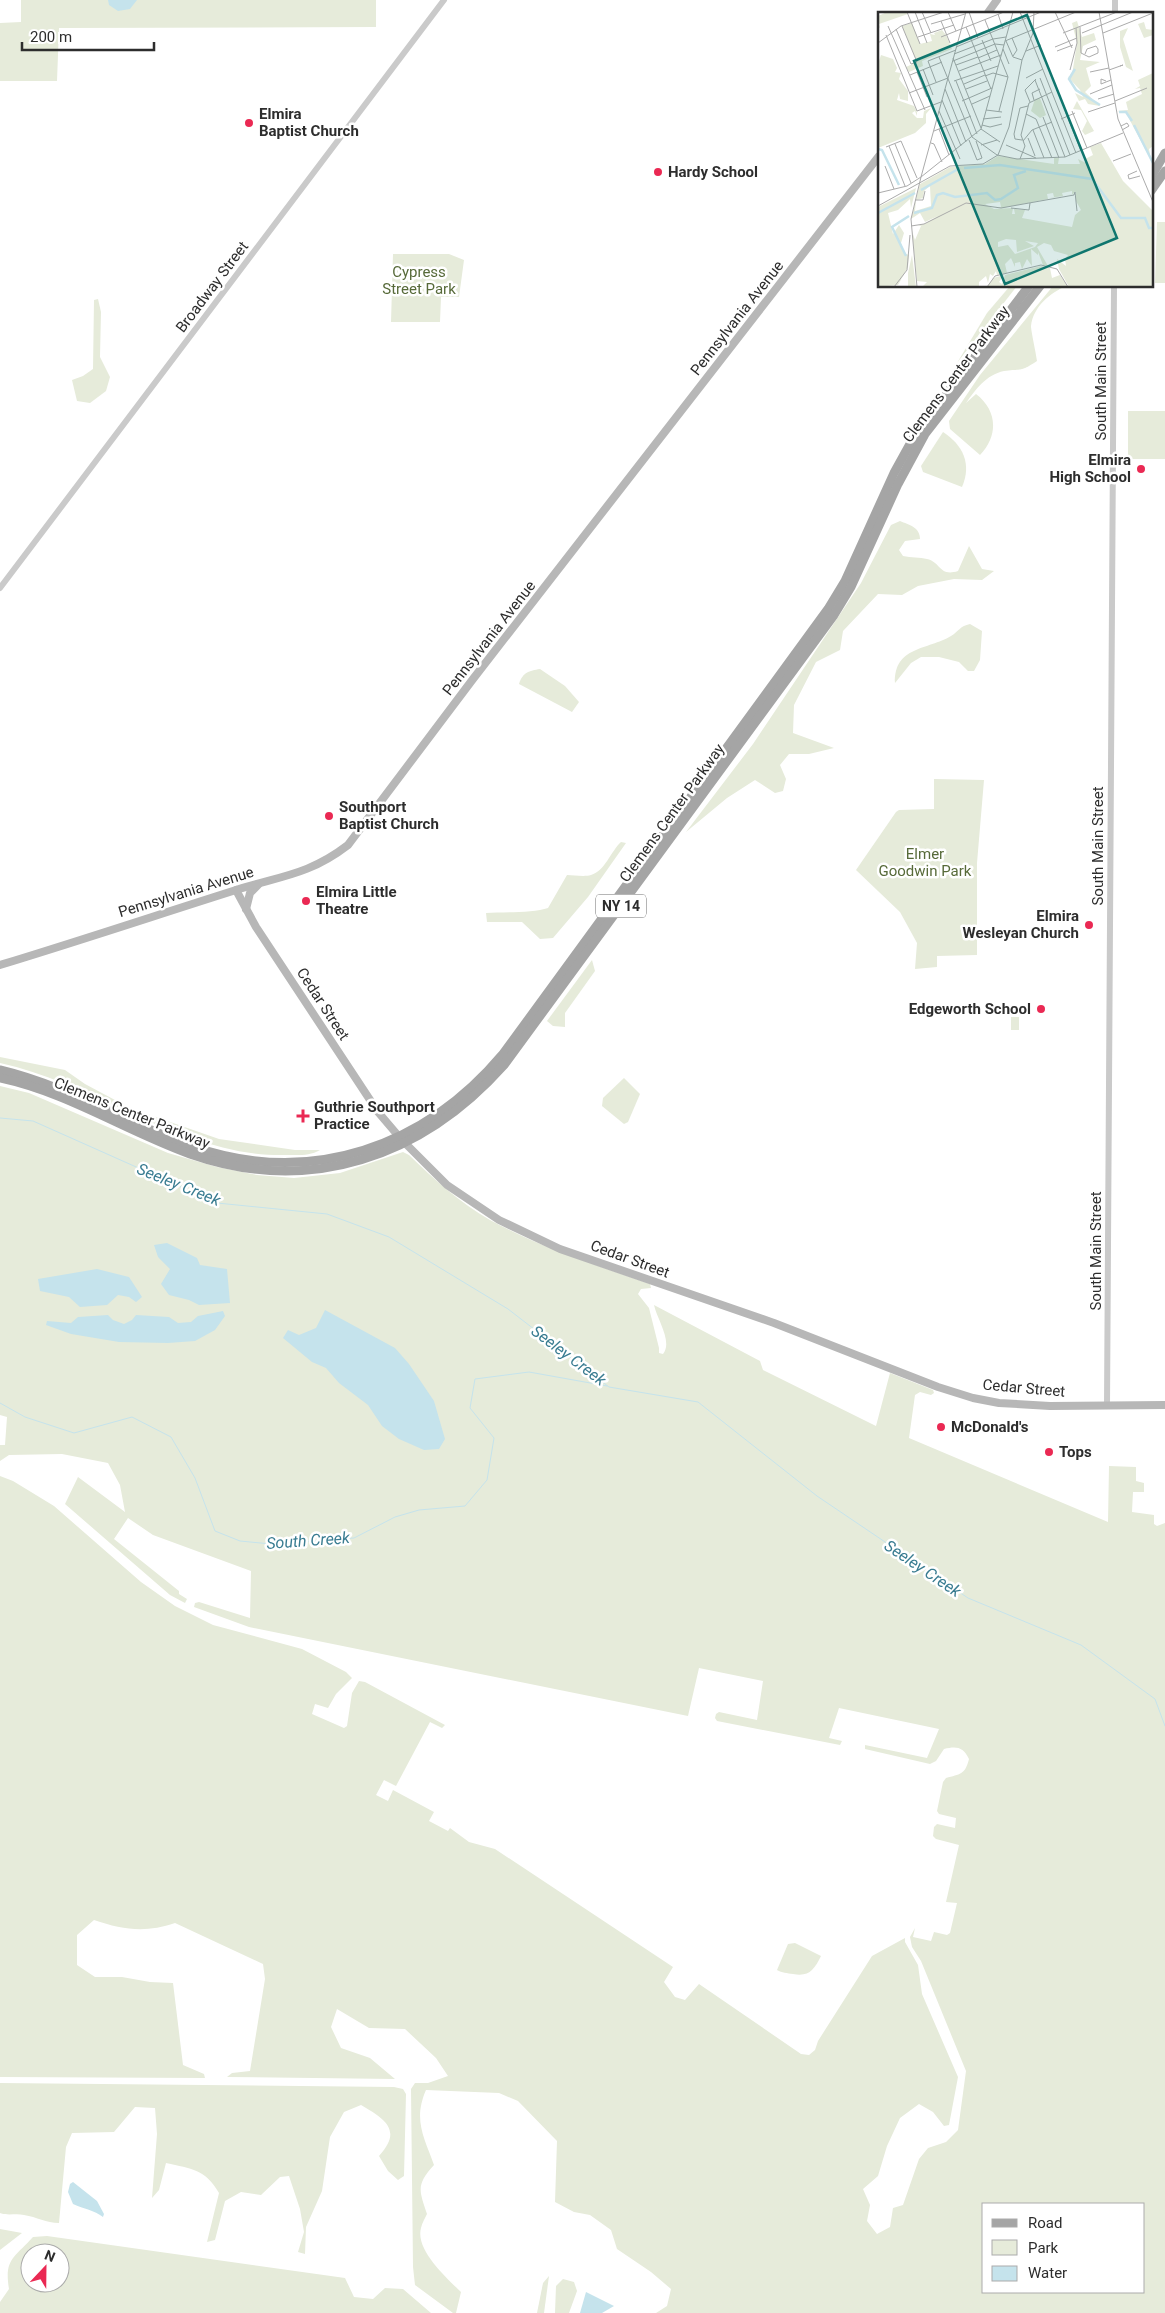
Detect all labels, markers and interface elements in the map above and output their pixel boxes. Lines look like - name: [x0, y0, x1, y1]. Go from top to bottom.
- inset map: [878, 12, 1152, 288]
- scale bar: [22, 20, 155, 52]
- text: 200 m: [30, 28, 72, 46]
- place label: Elmira Baptist Church: [259, 105, 359, 140]
- marker: Elmira Baptist Church: [243, 117, 255, 129]
- place label: Hardy School: [668, 163, 758, 181]
- marker: Hardy School: [652, 166, 664, 178]
- street label: Broadway Street: [172, 238, 252, 336]
- street label: Pennsylvania Avenue: [687, 257, 787, 379]
- park label: Cypress Street Park: [382, 263, 456, 298]
- street label: Clemens Center Parkway: [899, 302, 1013, 446]
- street label: South Main Street: [1092, 321, 1110, 441]
- place label: Elmira High School: [1049, 451, 1131, 486]
- marker: Elmira High School: [1135, 463, 1147, 475]
- street label: Pennsylvania Avenue: [439, 577, 539, 699]
- street label: Clemens Center Parkway: [616, 740, 728, 886]
- street label: South Main Street: [1089, 786, 1107, 906]
- place label: Southport Baptist Church: [339, 798, 439, 833]
- marker: Southport Baptist Church: [323, 810, 335, 822]
- park label: Elmer Goodwin Park: [879, 845, 972, 880]
- street label: Pennsylvania Avenue: [116, 863, 256, 921]
- place label: Elmira Little Theatre: [316, 883, 397, 918]
- road number: NY 14: [596, 894, 646, 918]
- marker: Elmira Little Theatre: [300, 895, 312, 907]
- place label: Elmira Wesleyan Church: [963, 907, 1079, 942]
- marker: Elmira Wesleyan Church: [1083, 919, 1095, 931]
- street label: Cedar Street: [293, 964, 353, 1044]
- place label: Edgeworth School: [909, 1000, 1031, 1018]
- marker: Edgeworth School: [1035, 1003, 1047, 1015]
- street label: Clemens Center Parkway: [51, 1073, 213, 1153]
- place label: Guthrie Southport Practice: [314, 1098, 435, 1133]
- marker: Guthrie Southport Practice: [296, 1109, 310, 1123]
- water label: Seeley Creek: [134, 1159, 224, 1210]
- street label: South Main Street: [1087, 1191, 1105, 1311]
- street label: Cedar Street: [588, 1236, 672, 1282]
- water label: Seeley Creek: [528, 1321, 611, 1390]
- street label: Cedar Street: [982, 1375, 1066, 1401]
- place label: McDonald's: [951, 1418, 1029, 1436]
- marker: McDonald's: [935, 1421, 947, 1433]
- place label: Tops: [1059, 1443, 1092, 1461]
- marker: Tops: [1043, 1446, 1055, 1458]
- water label: South Creek: [266, 1528, 352, 1553]
- water label: Seeley Creek: [881, 1536, 966, 1602]
- legend: [982, 2203, 1145, 2293]
- text: Road: [1028, 2214, 1062, 2232]
- text: Park: [1028, 2239, 1059, 2257]
- north arrow: [20, 2243, 70, 2293]
- text: N: [42, 2247, 57, 2265]
- text: Water: [1028, 2264, 1067, 2282]

